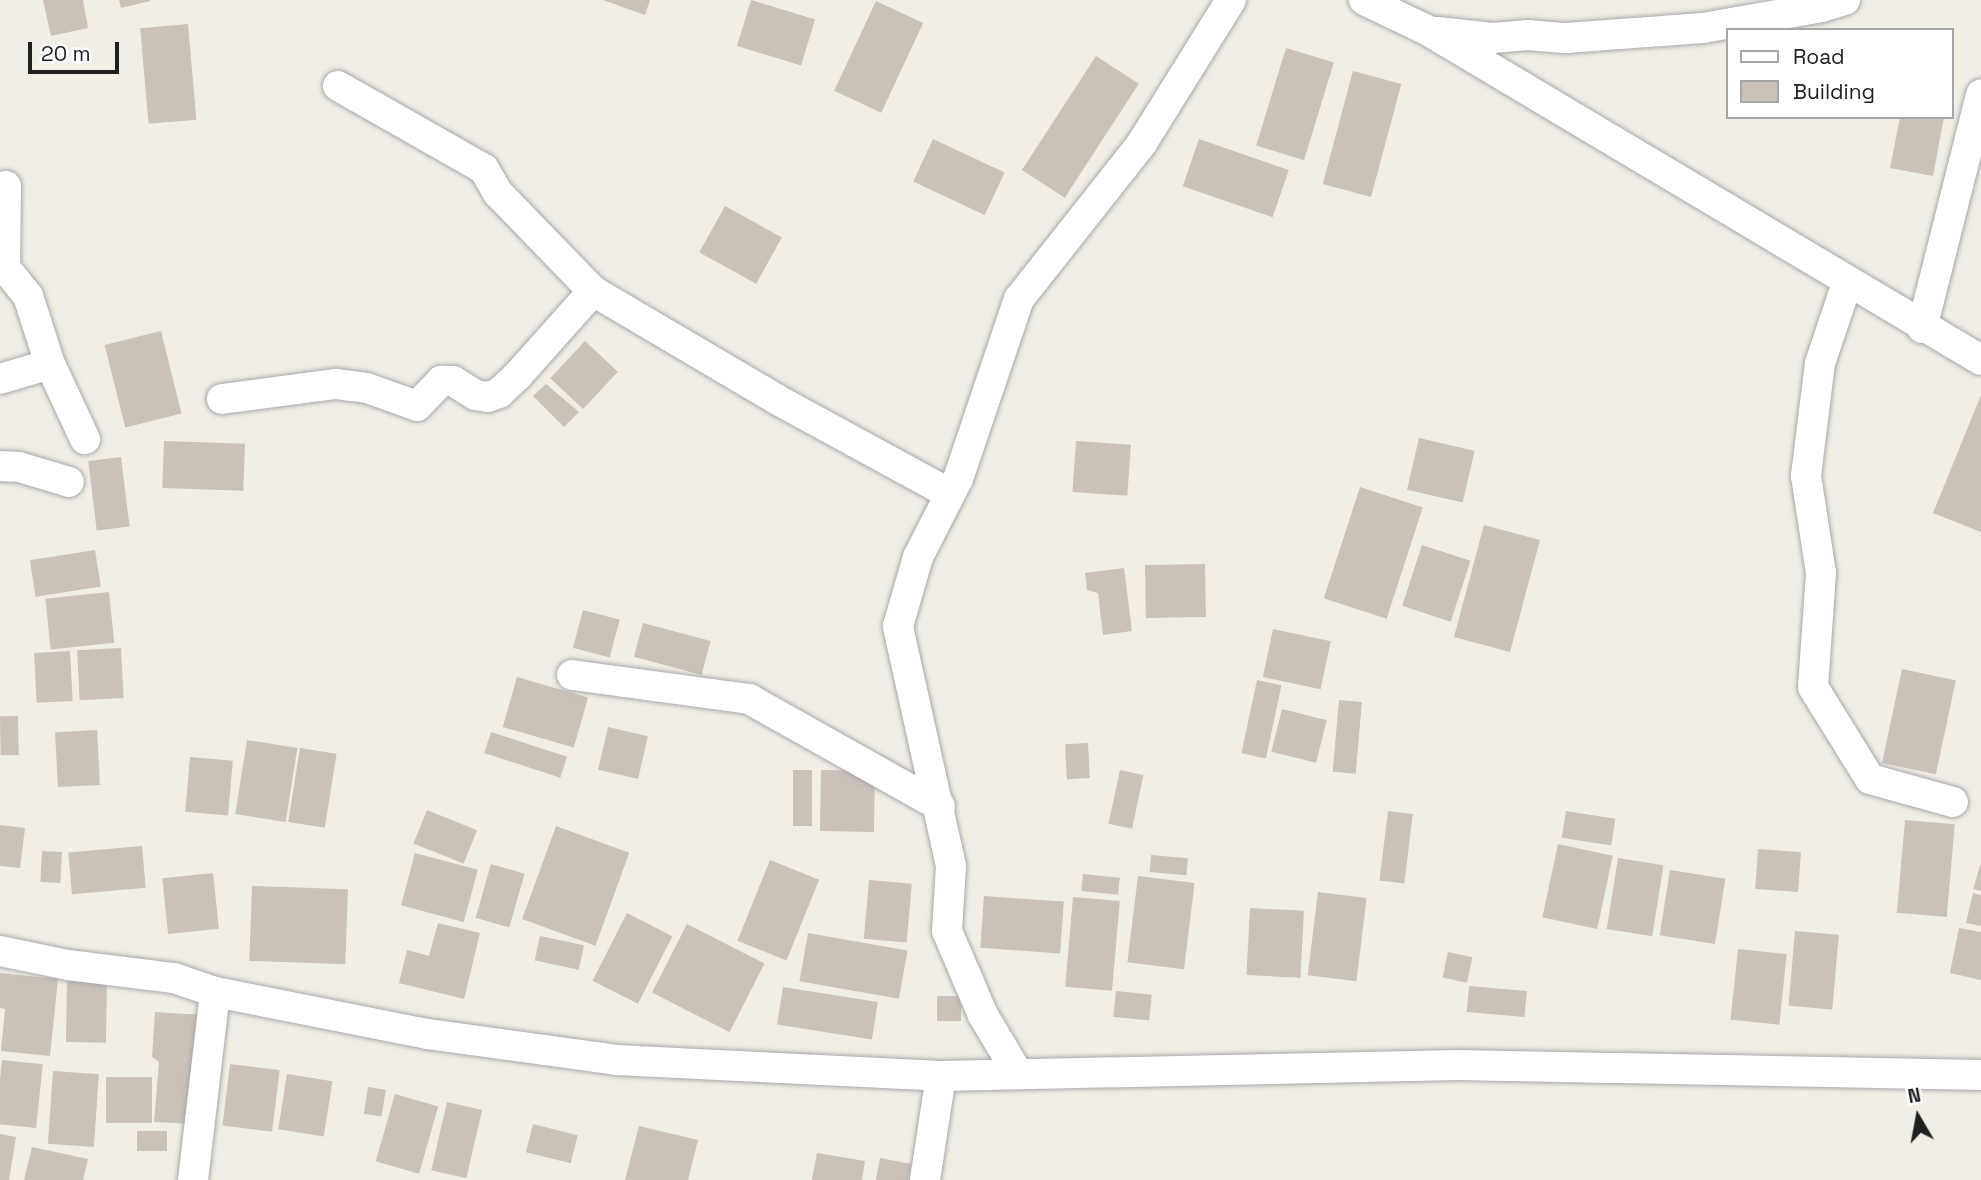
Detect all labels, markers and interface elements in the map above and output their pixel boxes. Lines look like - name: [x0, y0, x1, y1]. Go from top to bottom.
- scale bar: [32, 28, 122, 72]
- legend: [1726, 28, 1953, 119]
- text: 20 m: [41, 40, 91, 67]
- text: Road: [1793, 43, 1845, 70]
- text: Building: [1793, 78, 1875, 105]
- north arrow: [1883, 1082, 1953, 1152]
- text: N: [1906, 1082, 1923, 1109]

